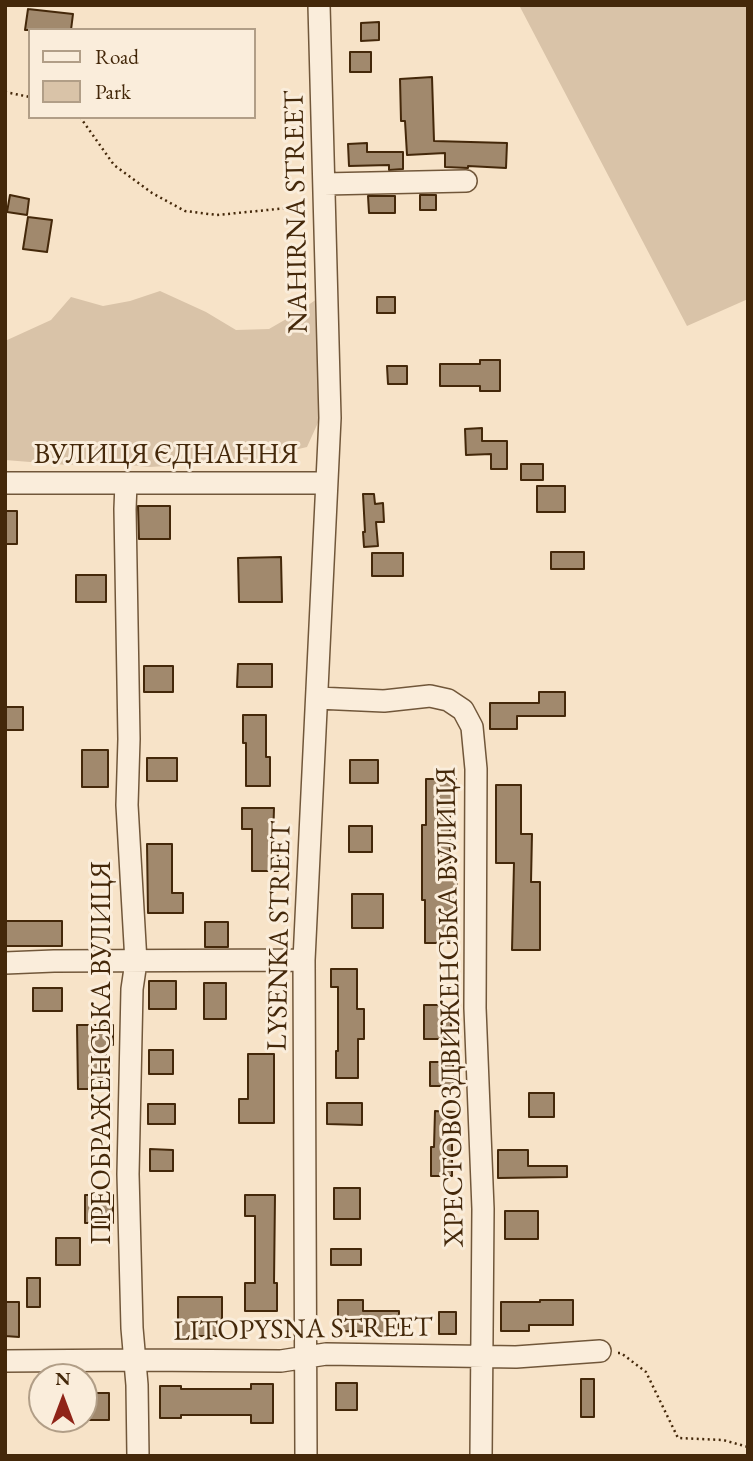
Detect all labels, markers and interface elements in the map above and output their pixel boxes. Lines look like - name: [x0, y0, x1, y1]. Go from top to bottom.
- legend: [28, 28, 256, 119]
- text: Road: [95, 43, 139, 70]
- text: Park: [95, 78, 131, 105]
- street label: NAHIRNA STREET: [278, 90, 316, 334]
- street label: ВУЛИЦЯ ЄДНАННЯ: [34, 438, 298, 472]
- street label: ХРЕСТОВОЗДВИЖЕНСЬКА ВУЛИЦЯ: [430, 767, 472, 1247]
- street label: LYSENKA STREET: [261, 821, 299, 1051]
- street label: ПРЕОБРАЖЕНСЬКА ВУЛИЦЯ: [85, 861, 119, 1245]
- street label: LITOPYSNA STREET: [173, 1311, 433, 1349]
- north arrow: [28, 1363, 98, 1433]
- text: N: [55, 1366, 71, 1391]

